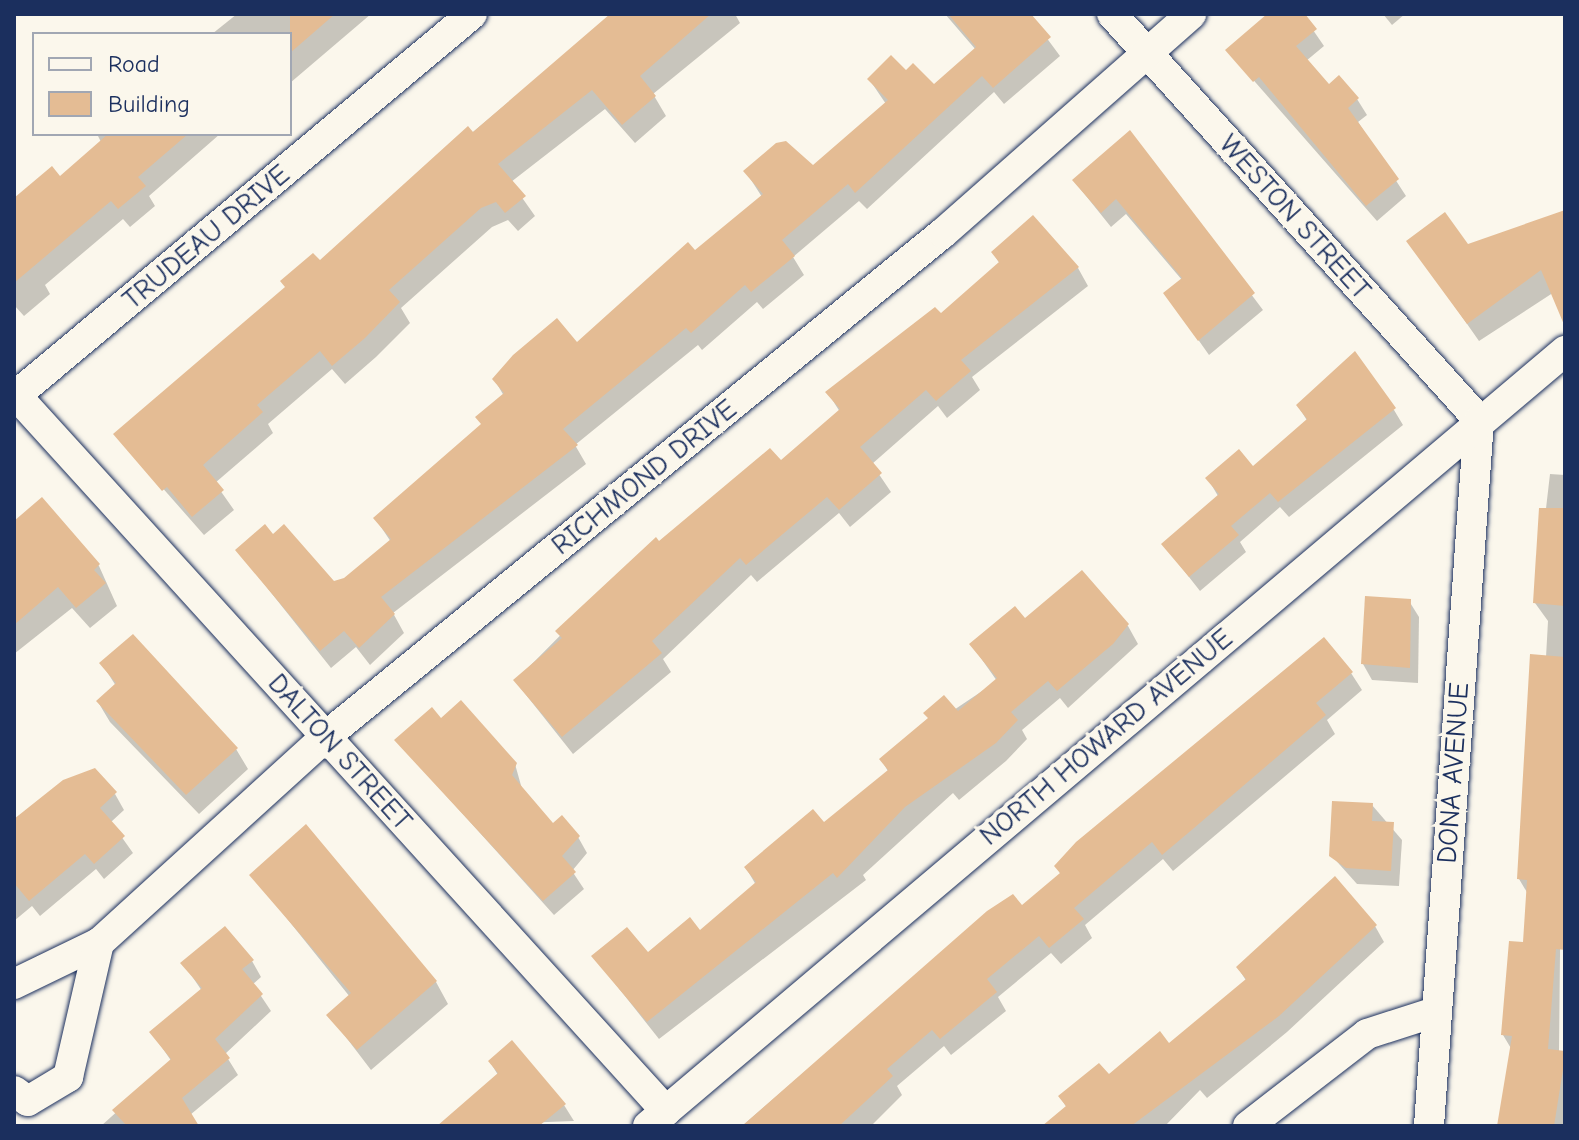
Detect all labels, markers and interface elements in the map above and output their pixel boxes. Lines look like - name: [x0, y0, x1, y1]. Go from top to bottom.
- legend: [32, 32, 292, 136]
- text: Road: [108, 50, 160, 78]
- text: Building: [108, 90, 190, 118]
- street label: WESTON STREET: [1212, 128, 1378, 306]
- street label: TRUDEAU DRIVE: [116, 158, 296, 316]
- street label: RICHMOND DRIVE: [545, 392, 743, 562]
- street label: NORTH HOWARD AVENUE: [973, 622, 1239, 852]
- street label: DALTON STREET: [261, 667, 419, 837]
- street label: DONA AVENUE: [1430, 681, 1476, 865]

